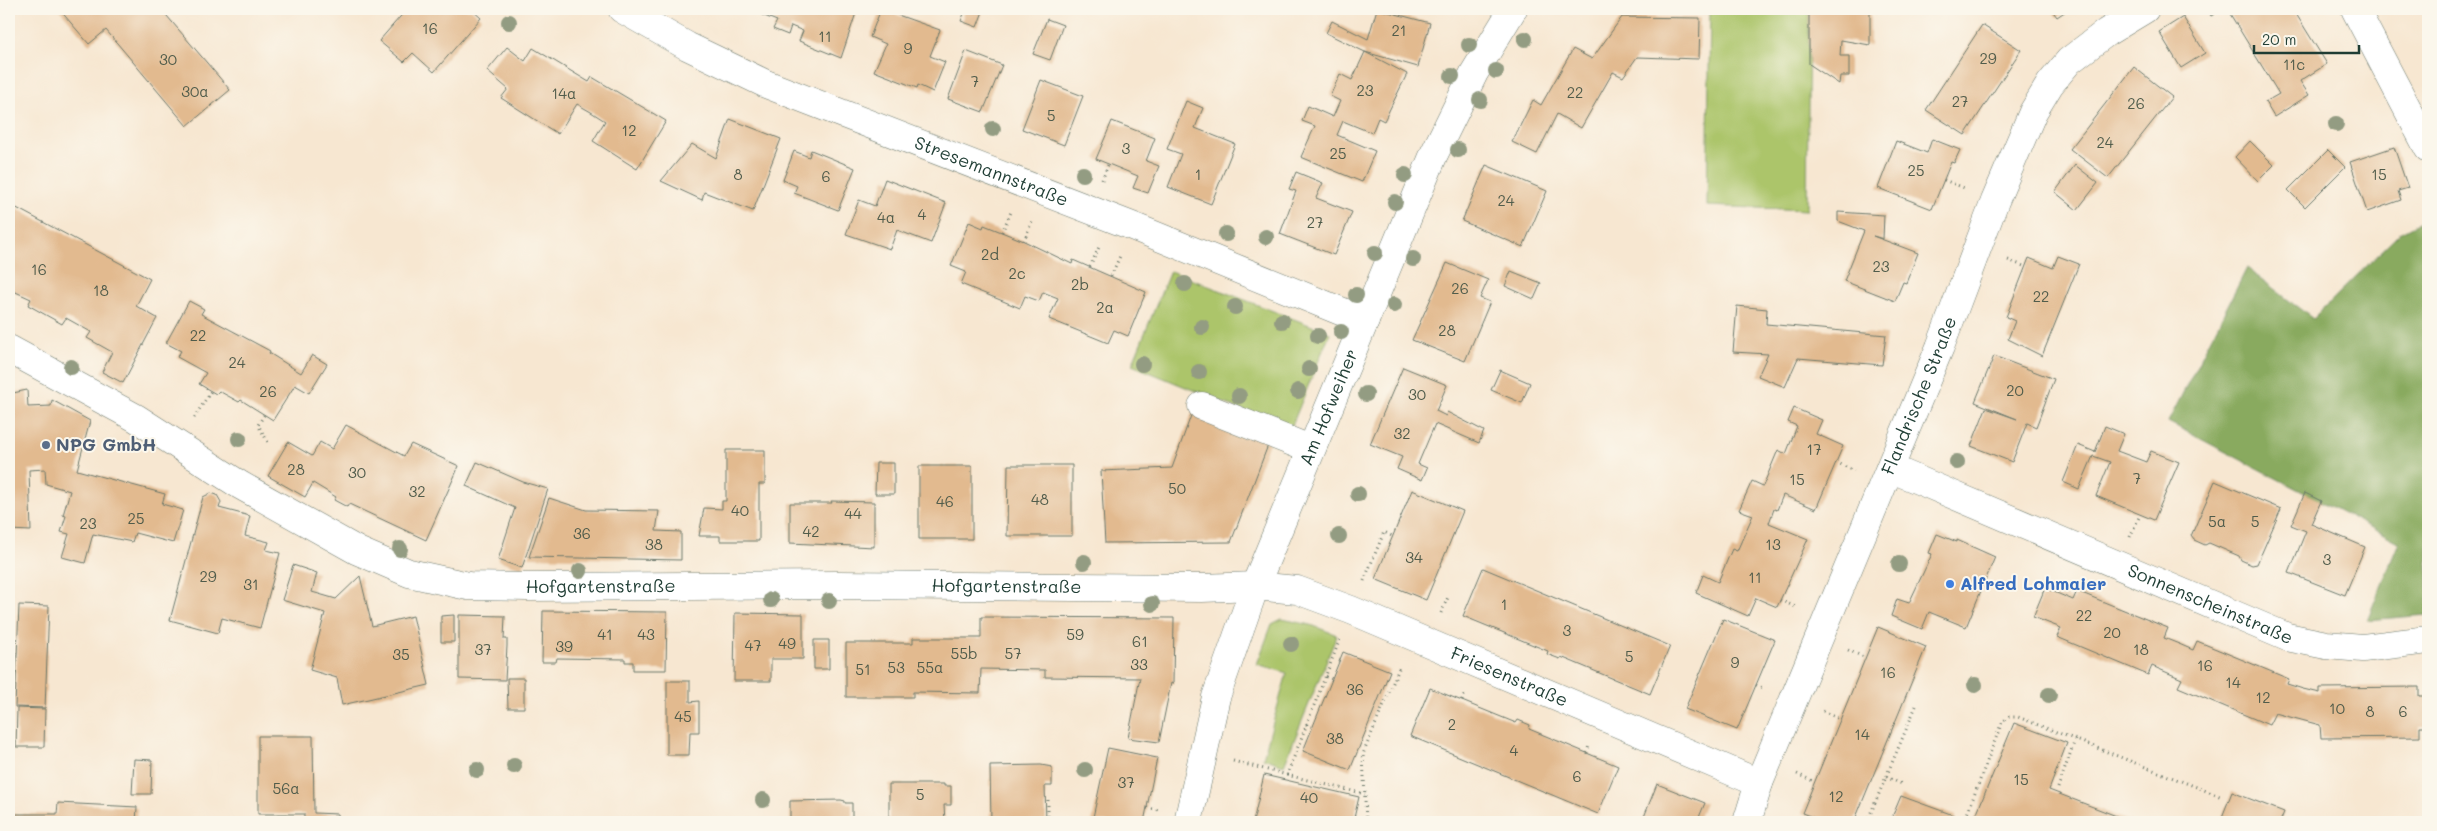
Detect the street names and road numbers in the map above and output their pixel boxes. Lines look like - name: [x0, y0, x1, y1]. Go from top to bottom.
- street label: Stresemannstraße: [911, 130, 1072, 211]
- street label: Flandrische Straße: [1875, 313, 1961, 478]
- street label: Am Hofweiher: [1293, 345, 1363, 469]
- street label: Sonnenscheinstraße: [2124, 558, 2297, 649]
- street label: Hofgartenstraße: [526, 573, 676, 598]
- street label: Hofgartenstraße: [932, 573, 1082, 598]
- street label: Friesenstraße: [1447, 641, 1572, 712]

